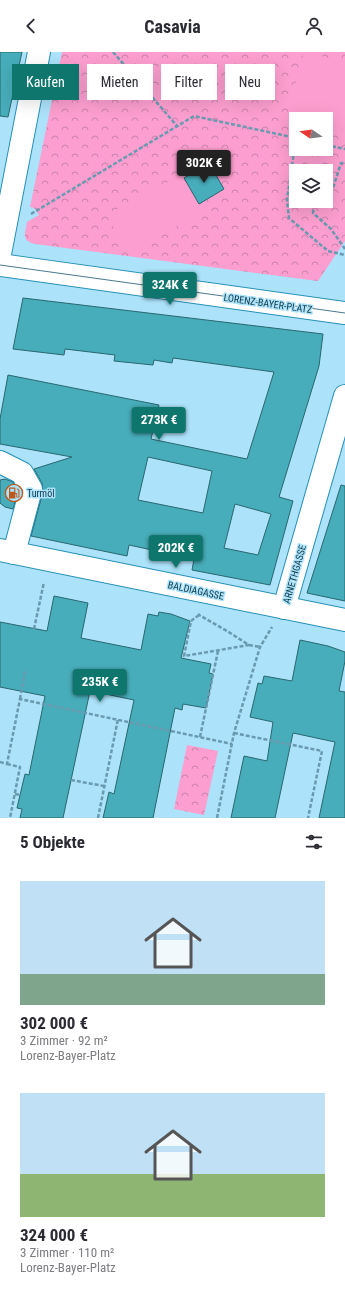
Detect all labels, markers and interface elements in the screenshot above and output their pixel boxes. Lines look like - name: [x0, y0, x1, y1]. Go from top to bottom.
- icon: back: [20, 15, 42, 37]
- icon: person: [303, 15, 325, 37]
- text: Casavia: [144, 16, 201, 37]
- chip: Kaufen: [12, 64, 79, 100]
- chip: Mieten: [87, 64, 153, 100]
- chip: Filter: [161, 64, 217, 100]
- chip: Neu: [225, 64, 275, 100]
- north arrow: [289, 112, 333, 156]
- map controls: [289, 112, 333, 208]
- pin: 302K €: [171, 150, 237, 184]
- text: 302K €: [186, 155, 222, 170]
- button: layers: [289, 164, 333, 208]
- pin: 324K €: [137, 272, 203, 306]
- text: 324K €: [152, 277, 188, 292]
- street label: LORENZ-BAYER-PLATZ: [223, 292, 313, 315]
- pin: 273K €: [126, 407, 192, 441]
- text: 273K €: [141, 412, 177, 427]
- fuel station icon: Turmöl: [4, 483, 24, 503]
- place label: Turmöl: [27, 488, 54, 499]
- pin: 202K €: [143, 535, 209, 569]
- text: 202K €: [158, 540, 194, 555]
- street label: ARNETHGASSE: [281, 543, 308, 605]
- street label: BALDIAGASSE: [167, 579, 225, 602]
- pin: 235K €: [67, 669, 133, 703]
- text: 235K €: [82, 674, 118, 689]
- icon: filters: [303, 831, 325, 853]
- text: 5 Objekte: [20, 832, 85, 852]
- icon: home: [137, 907, 209, 979]
- text: 302 000 €: [20, 1013, 88, 1033]
- text: 3 Zimmer · 92 m²: [20, 1033, 108, 1048]
- text: Lorenz-Bayer-Platz: [20, 1048, 116, 1063]
- icon: home: [137, 1119, 209, 1191]
- text: 324 000 €: [20, 1225, 88, 1245]
- text: 3 Zimmer · 110 m²: [20, 1245, 114, 1260]
- text: Lorenz-Bayer-Platz: [20, 1260, 116, 1275]

